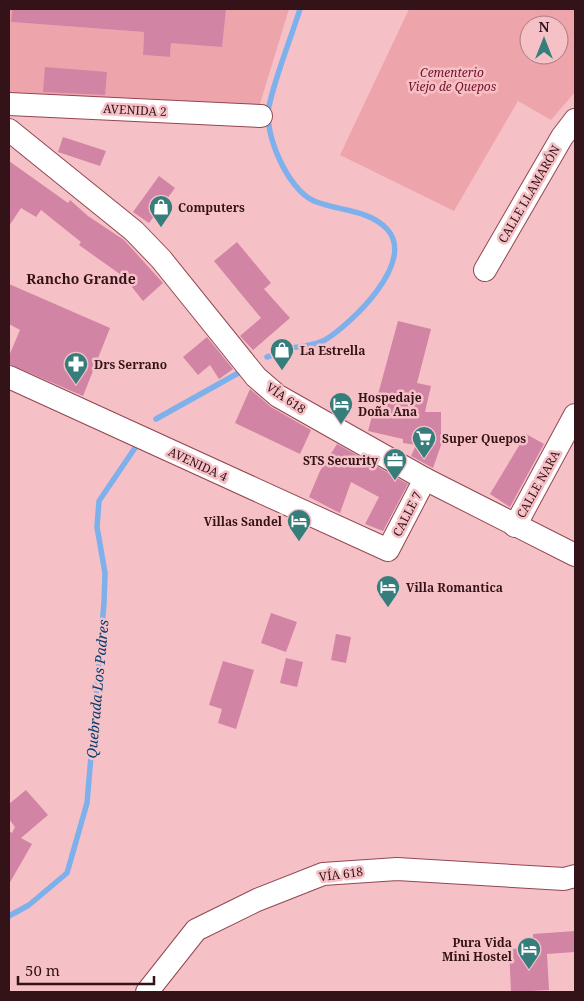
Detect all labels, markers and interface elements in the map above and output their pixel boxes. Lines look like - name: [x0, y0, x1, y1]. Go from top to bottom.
- north arrow: [519, 15, 569, 65]
- text: N: [538, 17, 550, 36]
- park label: Cementerio Viejo de Quepos: [408, 64, 497, 95]
- street label: AVENIDA 2: [103, 100, 167, 120]
- street label: CALLE LLAMARÓN: [494, 142, 564, 246]
- shop icon: Computers: [148, 194, 174, 228]
- place label: Computers: [178, 199, 245, 216]
- district label: Rancho Grande: [26, 269, 136, 288]
- shop icon: La Estrella: [269, 337, 295, 371]
- place label: La Estrella: [300, 342, 365, 359]
- pharmacy icon: Drs Serrano: [63, 351, 89, 385]
- place label: Drs Serrano: [94, 356, 167, 373]
- street label: VÍA 618: [263, 379, 309, 418]
- place label: Hospedaje Doña Ana: [358, 389, 422, 420]
- hotel icon: Hospedaje Doña Ana: [328, 391, 354, 425]
- supermarket icon: Super Quepos: [411, 425, 437, 459]
- place label: Super Quepos: [442, 430, 526, 447]
- street label: AVENIDA 4: [166, 443, 231, 485]
- street label: CALLE NARA: [512, 446, 564, 521]
- office icon: STS Security: [382, 447, 408, 481]
- place label: STS Security: [303, 452, 378, 469]
- street label: CALLE 7: [389, 488, 426, 539]
- hotel icon: Villas Sandel: [286, 508, 312, 542]
- place label: Villas Sandel: [204, 513, 283, 530]
- hotel icon: Villa Romantica: [375, 574, 401, 608]
- place label: Villa Romantica: [406, 579, 503, 596]
- water label: Quebrada Los Padres: [81, 618, 113, 759]
- street label: VÍA 618: [318, 863, 364, 885]
- place label: Pura Vida Mini Hostel: [442, 934, 513, 965]
- hotel icon: Pura Vida Mini Hostel: [516, 936, 542, 970]
- scale bar: [18, 954, 154, 986]
- text: 50 m: [25, 960, 60, 980]

